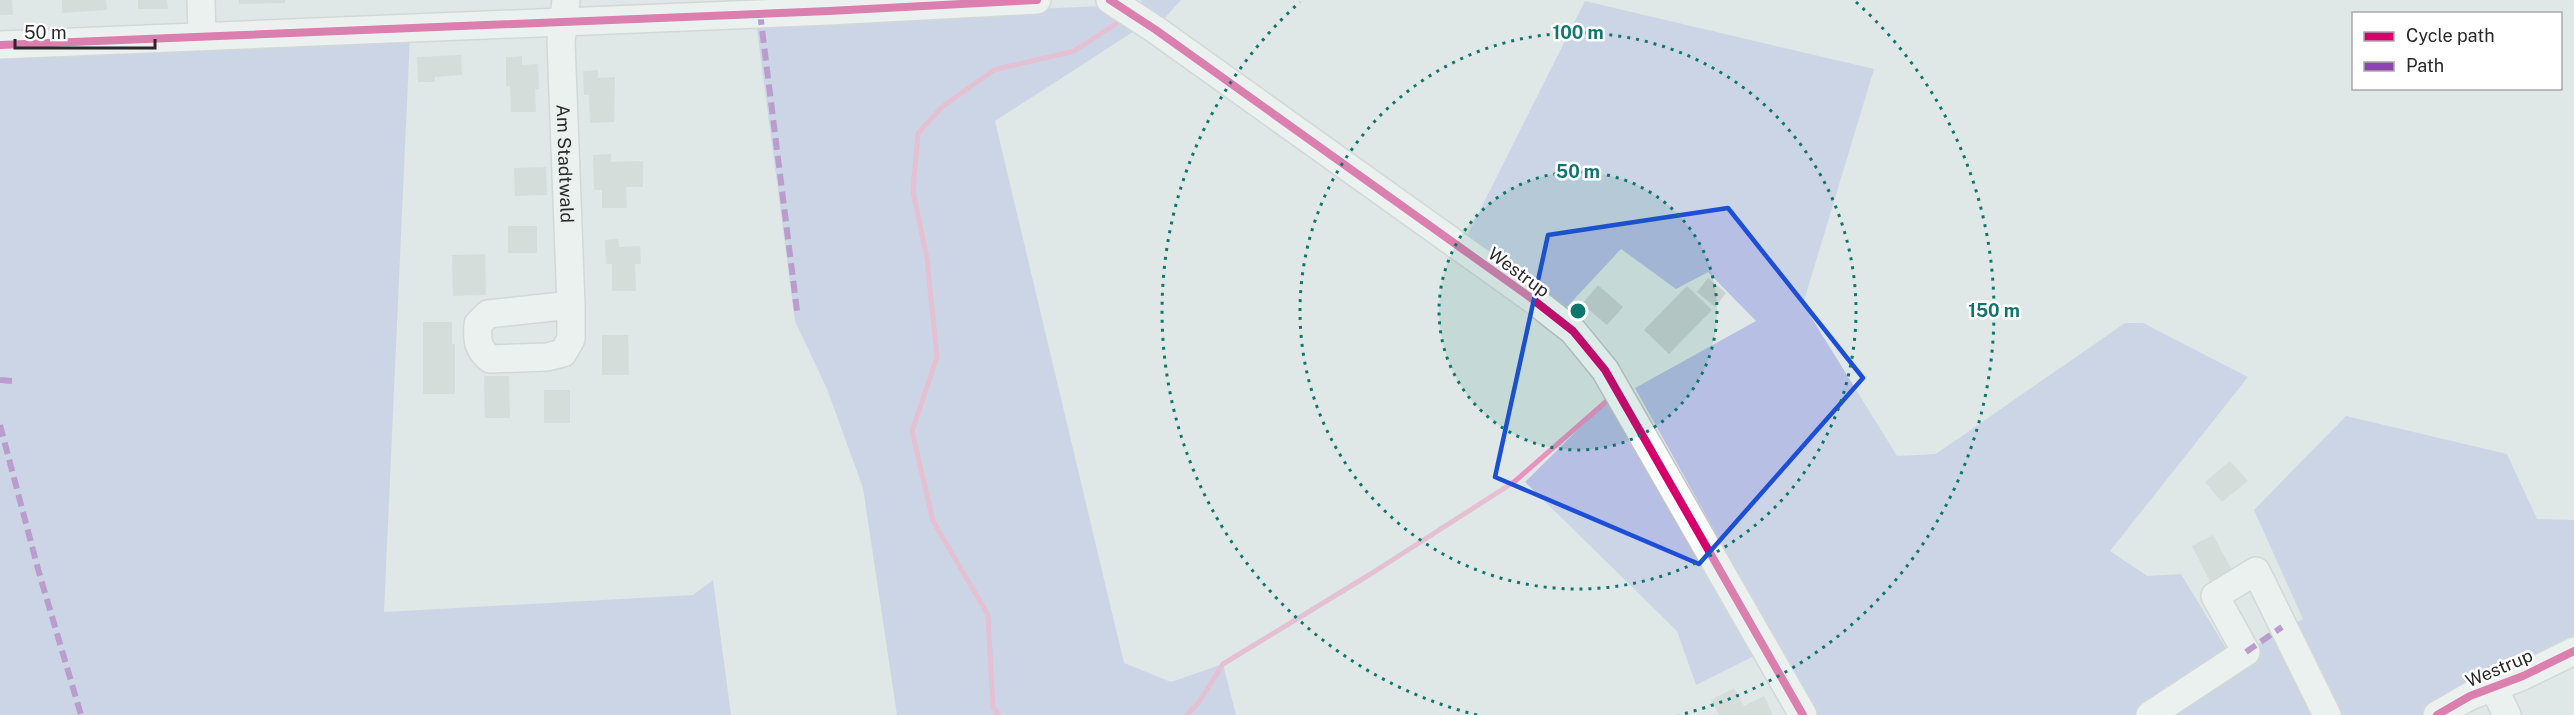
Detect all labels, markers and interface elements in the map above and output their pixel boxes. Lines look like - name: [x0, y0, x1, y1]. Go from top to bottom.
- scale bar: [15, 12, 154, 50]
- legend: [2352, 12, 2562, 90]
- text: 50 m: [24, 22, 67, 43]
- text: 100 m: [1552, 22, 1604, 43]
- text: Cycle path: [2406, 25, 2495, 46]
- text: Path: [2406, 55, 2444, 76]
- street label: Am Stadtwald: [553, 104, 578, 223]
- text: 50 m: [1556, 161, 1600, 182]
- street label: Westrup: [1484, 243, 1554, 301]
- text: 150 m: [1968, 300, 2020, 321]
- centre of rings: [1568, 301, 1588, 321]
- street label: Westrup: [2462, 645, 2536, 691]

